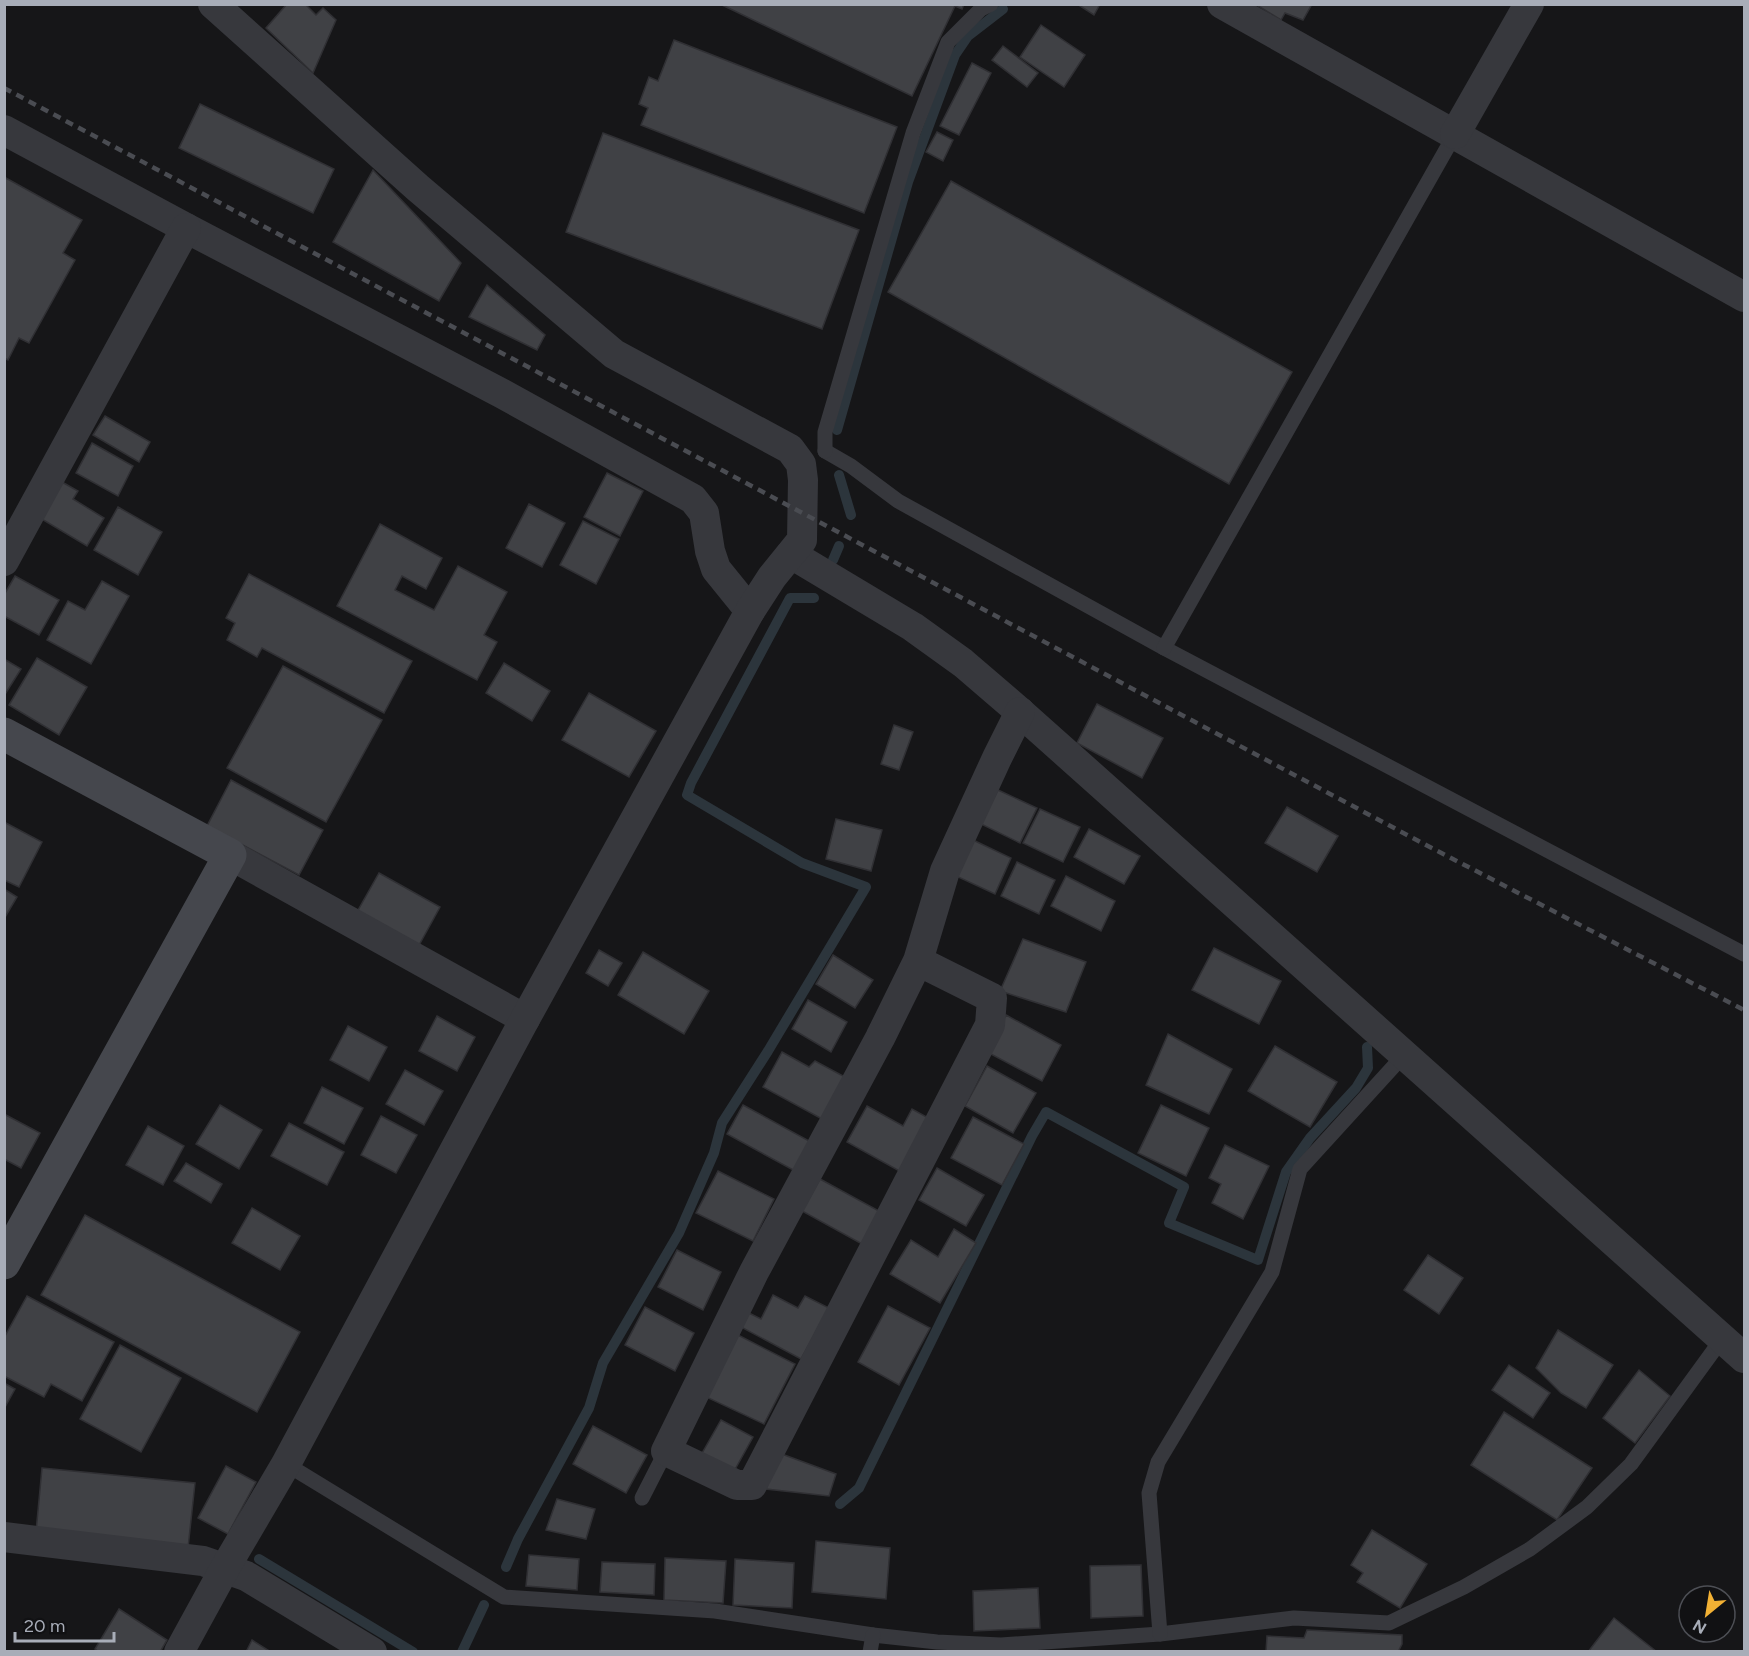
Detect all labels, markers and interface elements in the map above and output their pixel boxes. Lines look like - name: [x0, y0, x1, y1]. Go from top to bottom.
- north arrow: [1677, 1584, 1737, 1644]
- scale bar: [15, 1605, 114, 1643]
- text: 20 m: [24, 1615, 65, 1637]
- text: N: [1690, 1615, 1710, 1638]

